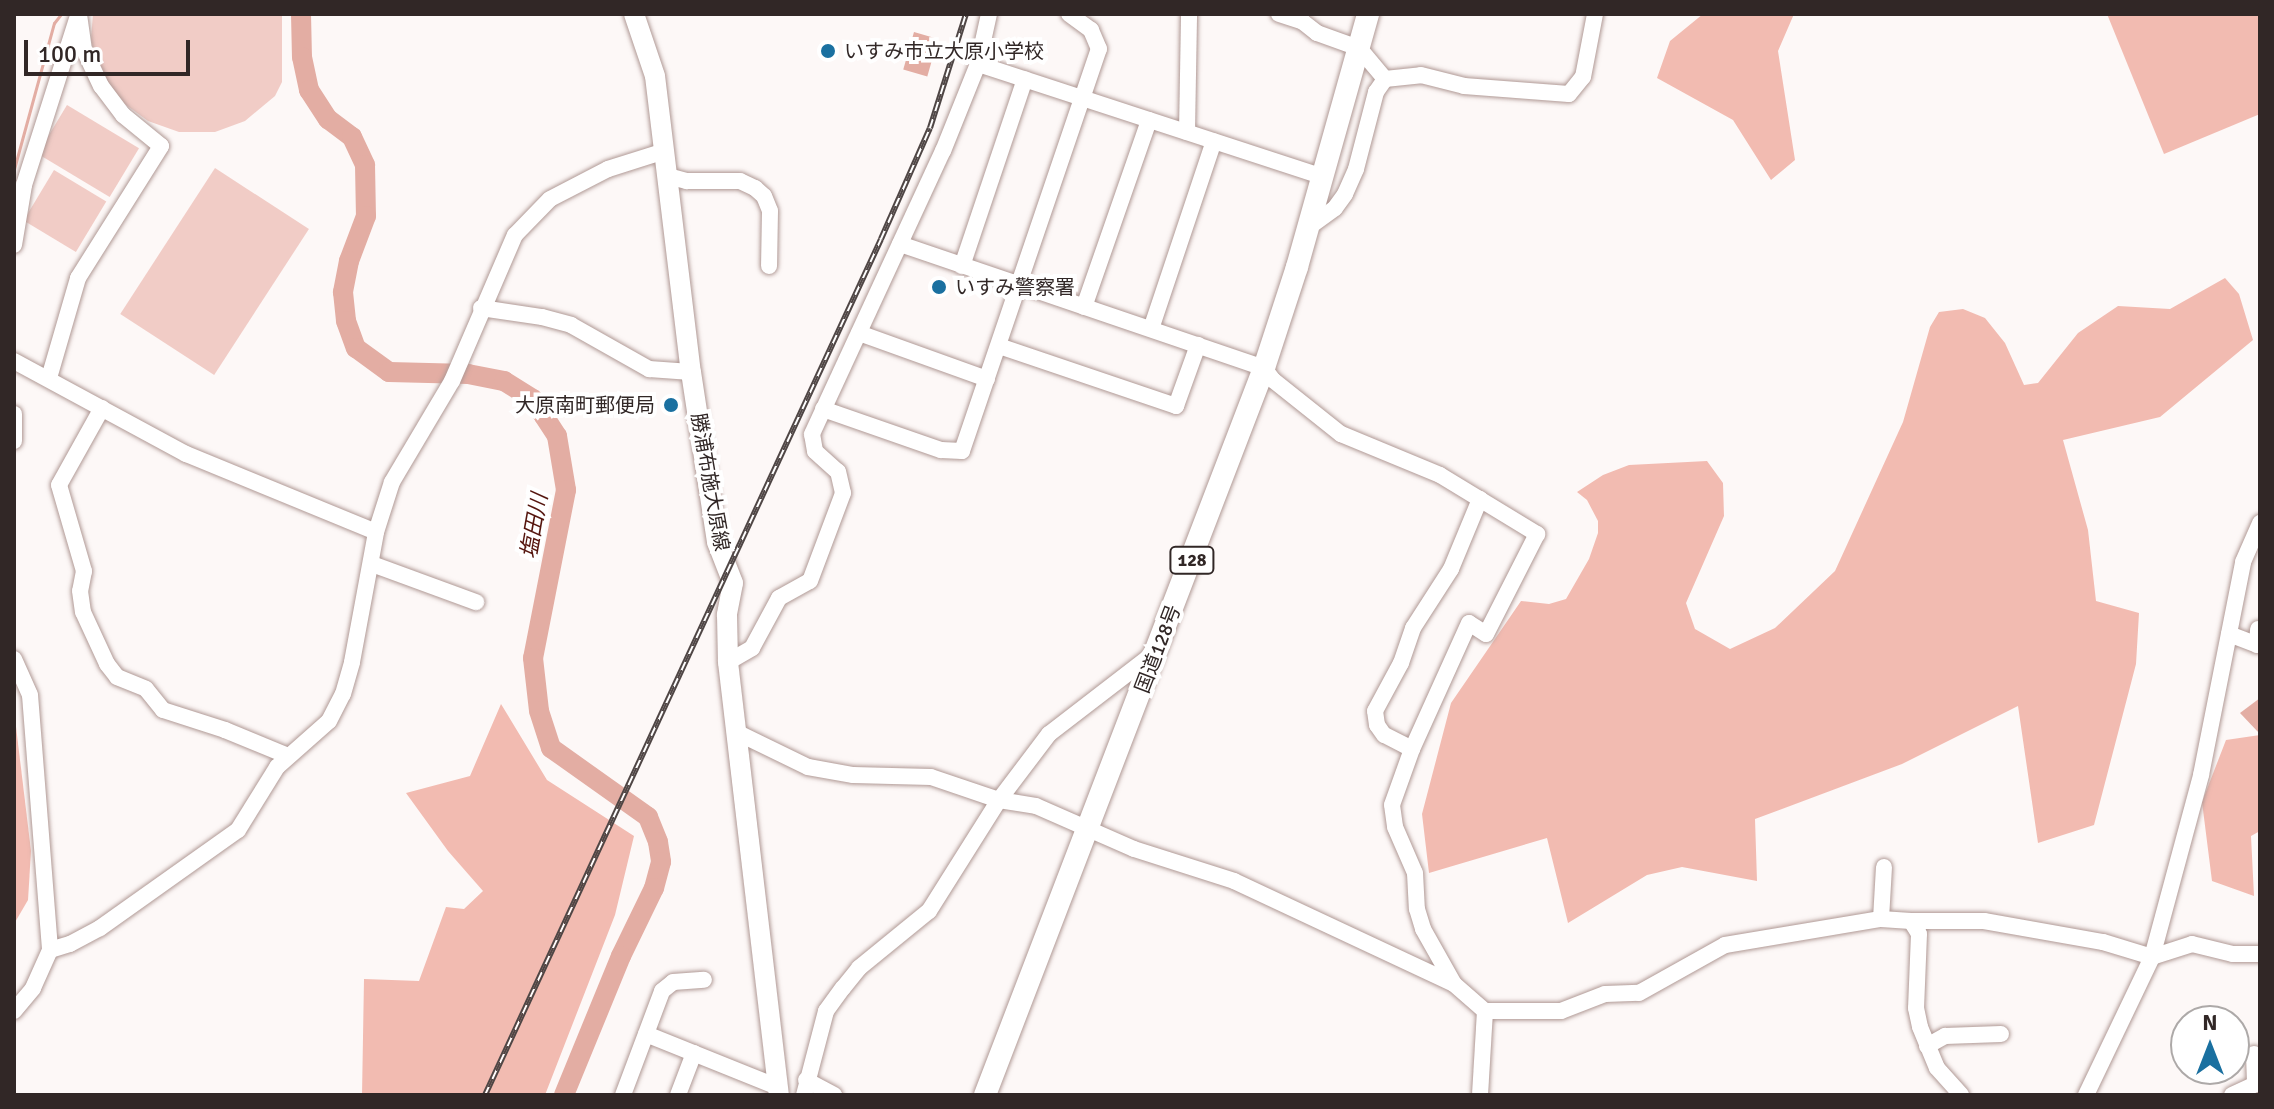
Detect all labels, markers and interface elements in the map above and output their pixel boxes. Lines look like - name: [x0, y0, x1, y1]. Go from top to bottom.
- scale bar: [28, 24, 194, 74]
- text: 100 m: [38, 39, 101, 69]
- place label: いすみ市立大原小学校: [844, 39, 1044, 63]
- marker: いすみ市立大原小学校: [819, 42, 837, 60]
- place label: いすみ警察署: [955, 275, 1075, 299]
- marker: いすみ警察署: [930, 278, 948, 296]
- place label: 大原南町郵便局: [515, 393, 655, 417]
- marker: 大原南町郵便局: [662, 396, 680, 414]
- street label: 勝浦布施大原線: [686, 411, 734, 553]
- water label: 塩田川: [515, 491, 553, 561]
- road number: 128: [1168, 546, 1216, 574]
- street label: 国道128号: [1130, 602, 1186, 696]
- north arrow: [2170, 1005, 2250, 1085]
- text: N: [2202, 1009, 2218, 1036]

